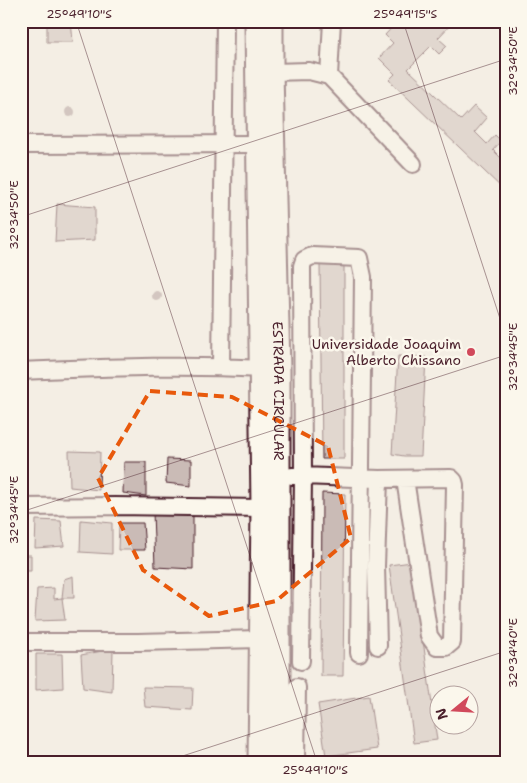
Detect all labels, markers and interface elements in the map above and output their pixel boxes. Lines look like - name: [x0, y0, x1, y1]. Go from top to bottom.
- text: 25°49'10"S: [46, 6, 112, 22]
- text: 25°49'15"S: [373, 6, 438, 22]
- text: 32°34'50"E: [505, 26, 521, 96]
- text: 32°34'50"E: [6, 180, 22, 250]
- street label: ESTRADA CIRCULAR: [269, 321, 288, 461]
- text: 32°34'45"E: [505, 323, 521, 391]
- place label: Universidade Joaquim Alberto Chissano: [312, 335, 461, 369]
- marker: Universidade Joaquim Alberto Chissano: [465, 346, 477, 358]
- text: 32°34'45"E: [6, 476, 22, 544]
- text: 32°34'40"E: [505, 618, 521, 688]
- north arrow: [430, 686, 480, 736]
- text: N: [431, 706, 452, 722]
- text: 25°49'10"S: [282, 762, 348, 778]

